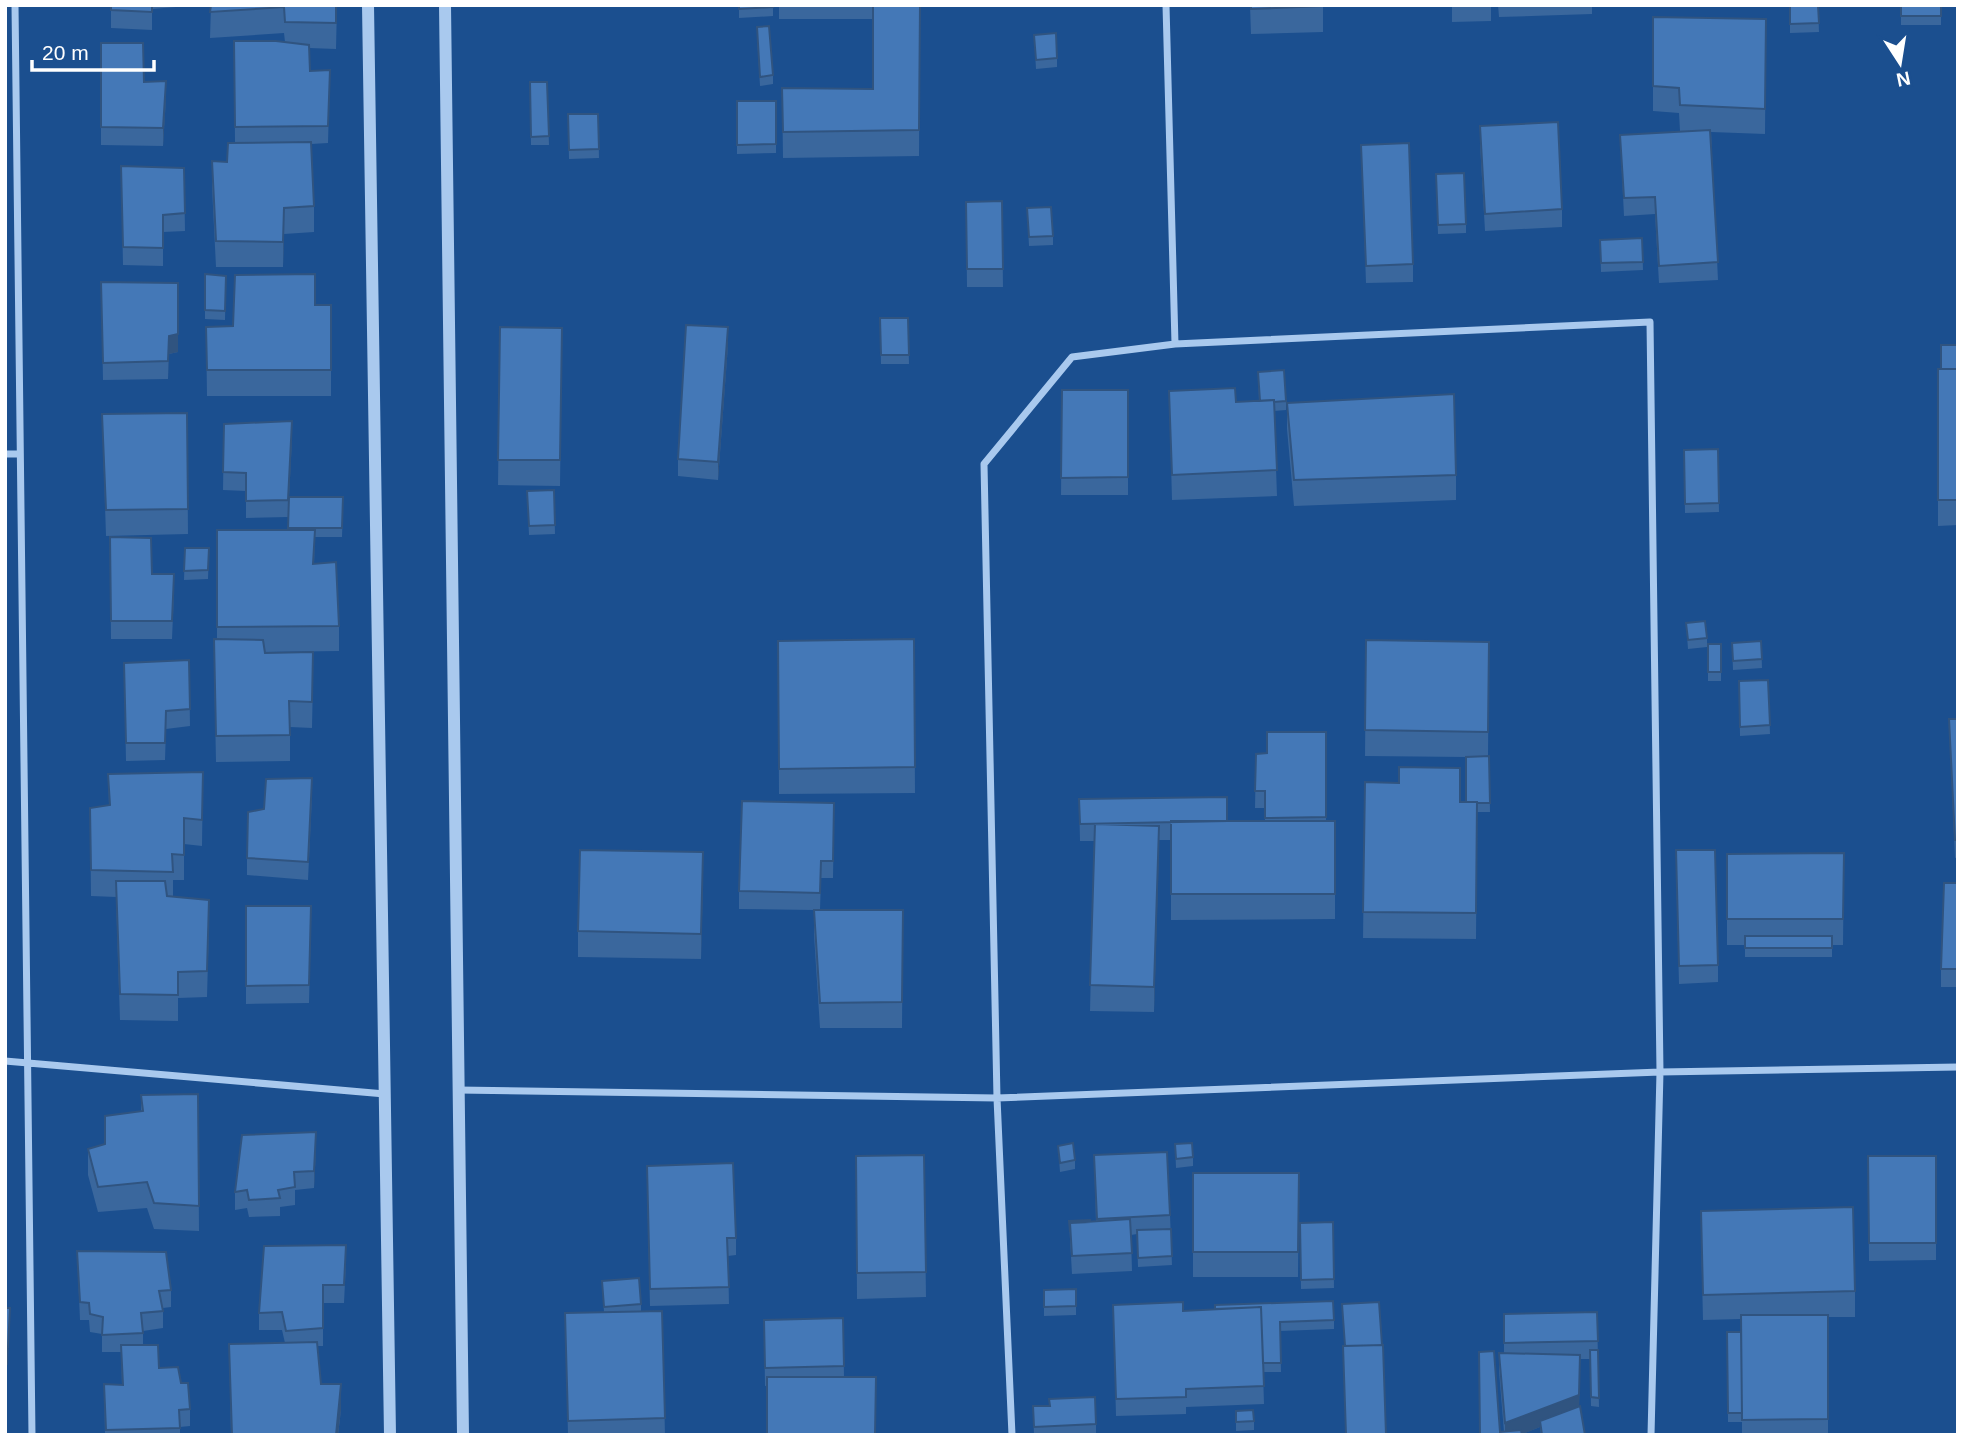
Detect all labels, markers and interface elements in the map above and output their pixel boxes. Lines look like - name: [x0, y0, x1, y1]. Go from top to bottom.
- scale bar: [32, 28, 154, 72]
- north arrow: [1865, 28, 1935, 98]
- text: 20 m: [42, 41, 89, 64]
- text: N: [1895, 67, 1912, 91]

